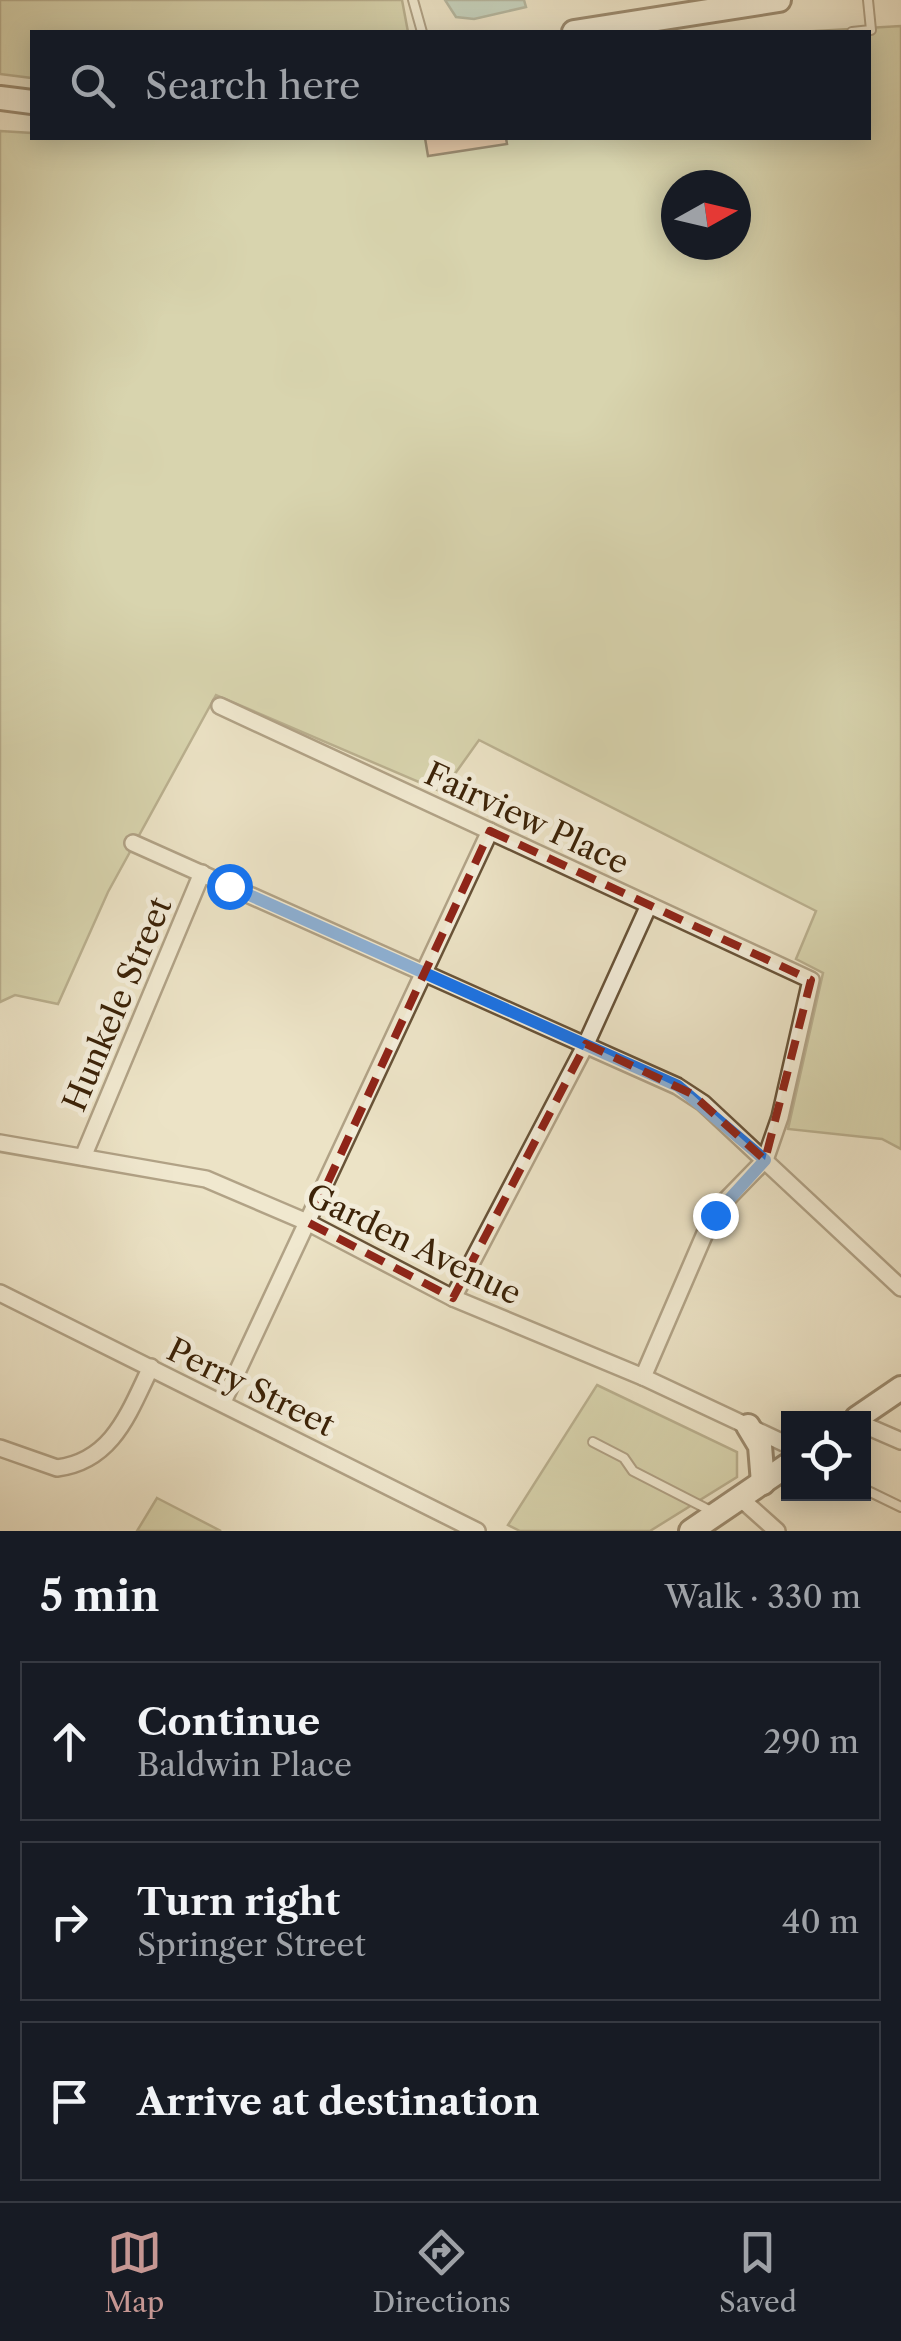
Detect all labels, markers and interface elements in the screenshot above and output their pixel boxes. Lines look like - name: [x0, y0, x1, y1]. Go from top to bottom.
- search box: [30, 30, 871, 140]
- icon: search: [65, 58, 120, 113]
- text: Search here: [145, 62, 360, 109]
- north arrow: [661, 170, 751, 260]
- street label: Fairview Place: [419, 754, 635, 882]
- route start: [207, 864, 253, 910]
- street label: Hunkele Street: [54, 891, 180, 1117]
- street label: Garden Avenue: [300, 1175, 528, 1313]
- route end: [693, 1193, 739, 1239]
- street label: Perry Street: [161, 1330, 342, 1445]
- map controls: [781, 1411, 871, 1501]
- button: locate: [781, 1411, 871, 1501]
- text: 5 min: [40, 1570, 159, 1622]
- text: Walk · 330 m: [665, 1577, 861, 1616]
- text: Continue: [137, 1698, 320, 1745]
- icon: ahead: [42, 1714, 97, 1769]
- text: 290 m: [763, 1722, 859, 1761]
- text: Baldwin Place: [137, 1745, 352, 1784]
- text: Turn right: [137, 1878, 340, 1925]
- icon: right: [42, 1894, 97, 1949]
- text: 40 m: [782, 1902, 859, 1941]
- text: Springer Street: [137, 1925, 366, 1964]
- icon: arrive: [42, 2074, 97, 2129]
- text: Arrive at destination: [137, 2078, 540, 2125]
- tab: Map: [104, 2225, 164, 2319]
- tab: Directions: [372, 2225, 511, 2319]
- tab: Saved: [719, 2225, 797, 2319]

